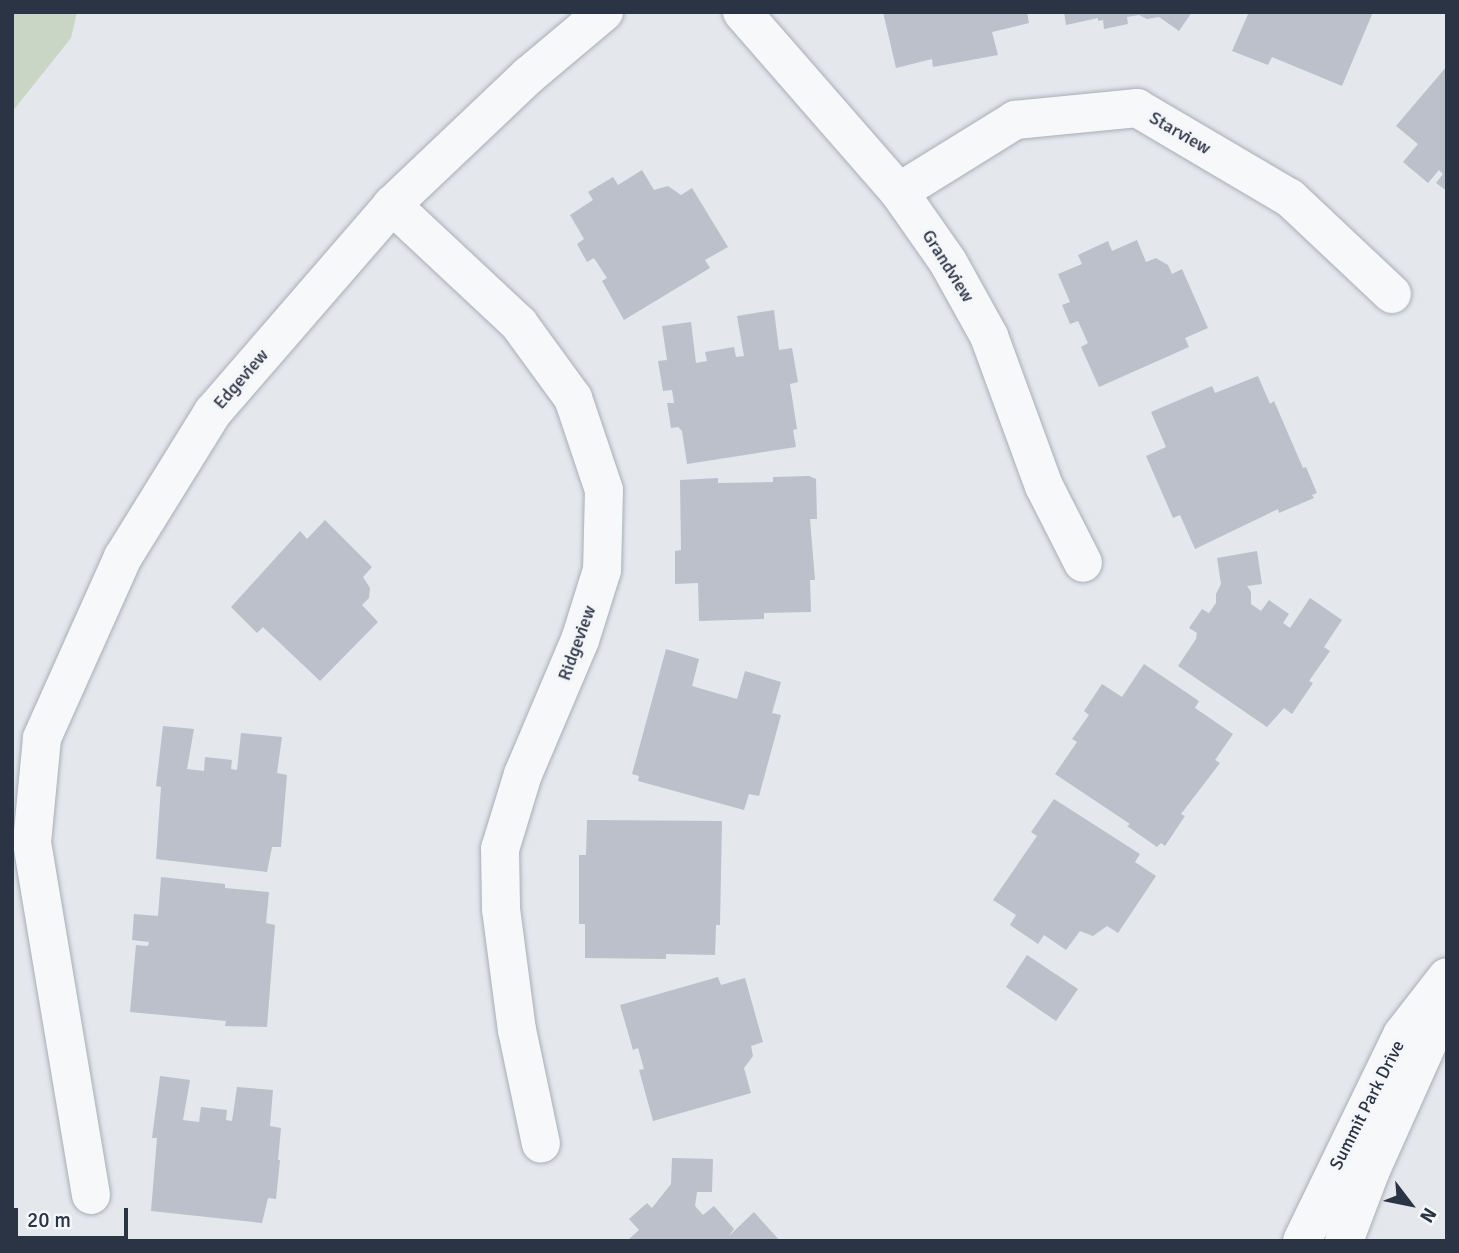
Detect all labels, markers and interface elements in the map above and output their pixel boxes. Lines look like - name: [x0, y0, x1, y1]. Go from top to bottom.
- street label: Starview: [1145, 107, 1215, 159]
- street label: Grandview: [917, 226, 979, 306]
- street label: Edgeview: [209, 345, 273, 413]
- street label: Ridgeview: [553, 603, 601, 683]
- street label: Summit Park Drive: [1325, 1037, 1409, 1173]
- north arrow: [1375, 1169, 1445, 1239]
- scale bar: [18, 1194, 131, 1238]
- text: N: [1414, 1203, 1441, 1227]
- text: 20 m: [27, 1207, 71, 1233]

